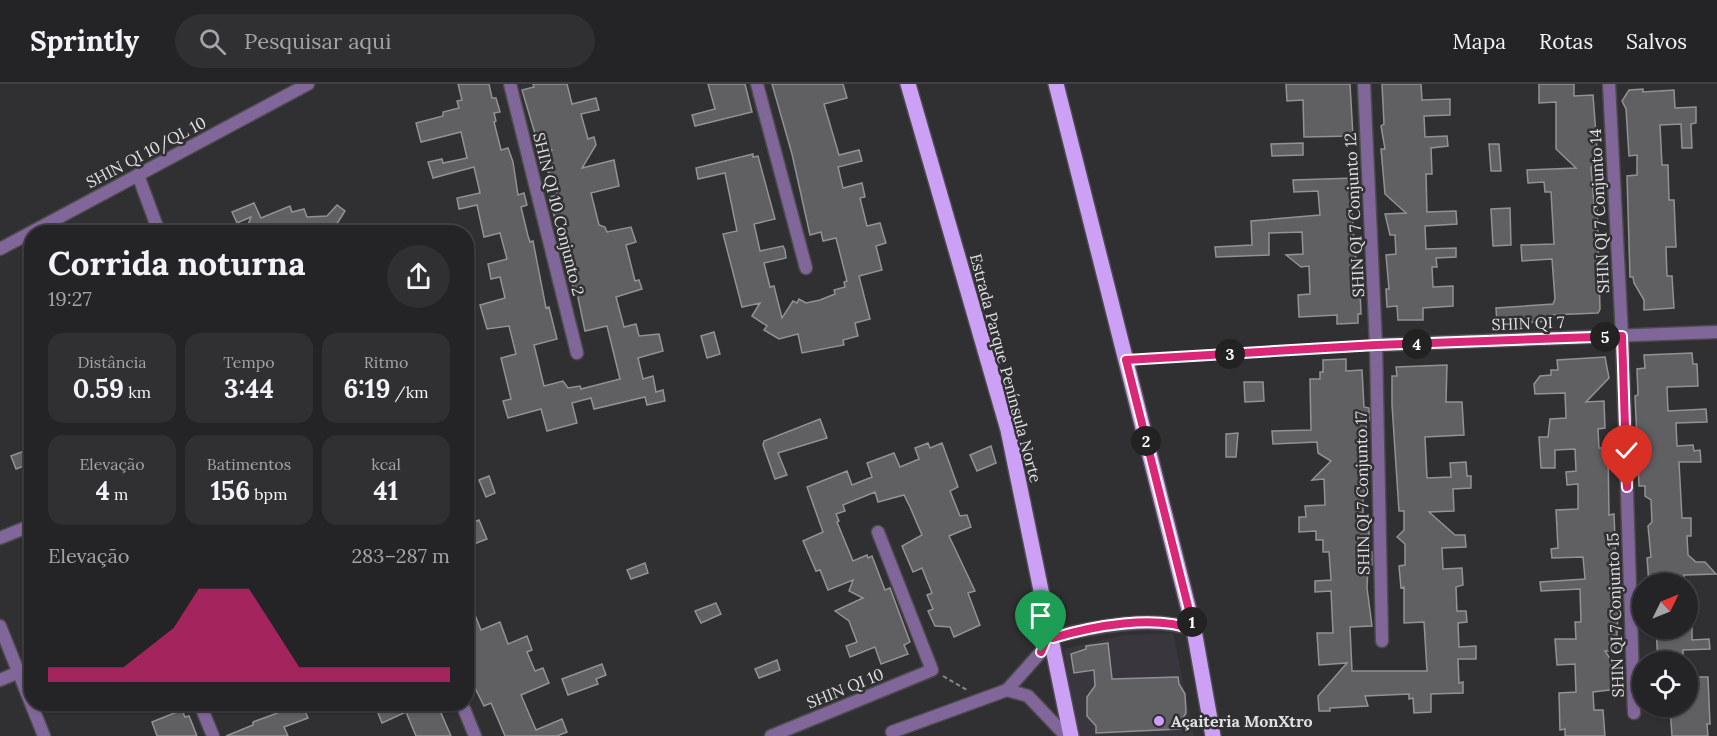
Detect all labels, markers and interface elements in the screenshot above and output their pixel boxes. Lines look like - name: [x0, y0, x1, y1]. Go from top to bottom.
- search box: [175, 14, 595, 68]
- text: Sprintly: [30, 23, 139, 59]
- icon: search: [196, 25, 229, 58]
- text: Pesquisar aqui: [244, 27, 391, 55]
- text: Mapa: [1453, 28, 1506, 55]
- text: Rotas: [1539, 28, 1593, 55]
- text: Salvos: [1626, 28, 1687, 55]
- street label: SHIN QI 10/QL 10: [83, 112, 210, 193]
- street label: SHIN QI 7 Conjunto 14: [1585, 128, 1613, 294]
- street label: SHIN QI 10 Conjunto 2: [529, 130, 589, 298]
- street label: SHIN QI 7 Conjunto 12: [1340, 132, 1368, 298]
- text: Corrida noturna: [48, 242, 305, 284]
- button: share: [387, 245, 450, 308]
- street label: Estrada Parque Península Norte: [966, 251, 1046, 485]
- text: 19:27: [48, 286, 92, 311]
- street label: SHIN QI 7: [1491, 312, 1565, 334]
- pin: 5: [1590, 322, 1620, 352]
- text: 5: [1601, 327, 1609, 347]
- pin: 4: [1402, 329, 1432, 359]
- text: 4: [1413, 334, 1421, 354]
- pin: 3: [1215, 339, 1245, 369]
- text: 3: [1226, 344, 1234, 364]
- text: Distância: [77, 352, 147, 372]
- text: Tempo: [223, 352, 275, 372]
- text: Ritmo: [364, 352, 408, 372]
- text: 0.59: [73, 372, 124, 405]
- text: 3:44: [224, 372, 274, 405]
- text: 6:19: [343, 372, 390, 405]
- text: km: [124, 382, 151, 402]
- text: /km: [390, 382, 429, 402]
- street label: SHIN QI 7 Conjunto 17: [1351, 410, 1373, 575]
- pin: [1601, 425, 1652, 487]
- pin: 2: [1131, 426, 1161, 456]
- text: 2: [1142, 431, 1150, 451]
- icon: check: [1610, 434, 1643, 467]
- text: Elevação: [79, 454, 145, 474]
- text: Batimentos: [207, 454, 291, 474]
- text: kcal: [371, 454, 401, 474]
- text: 4: [96, 474, 110, 507]
- text: 156: [211, 474, 250, 507]
- text: 41: [374, 474, 398, 507]
- text: m: [110, 484, 128, 504]
- text: bpm: [250, 484, 287, 504]
- street label: SHIN QI 7 Conjunto 15: [1602, 532, 1628, 698]
- text: Elevação: [48, 543, 129, 568]
- text: 283–287 m: [351, 543, 450, 568]
- north arrow: [1632, 573, 1698, 639]
- map controls: [1632, 573, 1698, 717]
- pin: [1015, 590, 1066, 652]
- icon: arrive: [1024, 599, 1057, 632]
- pin: 1: [1177, 607, 1207, 637]
- text: 1: [1189, 612, 1195, 632]
- button: locate: [1632, 651, 1698, 717]
- street label: SHIN QI 10: [804, 663, 886, 712]
- place label: Açaiteria MonXtro: [1171, 711, 1313, 731]
- marker: Açaiteria MonXtro: [1152, 714, 1166, 728]

